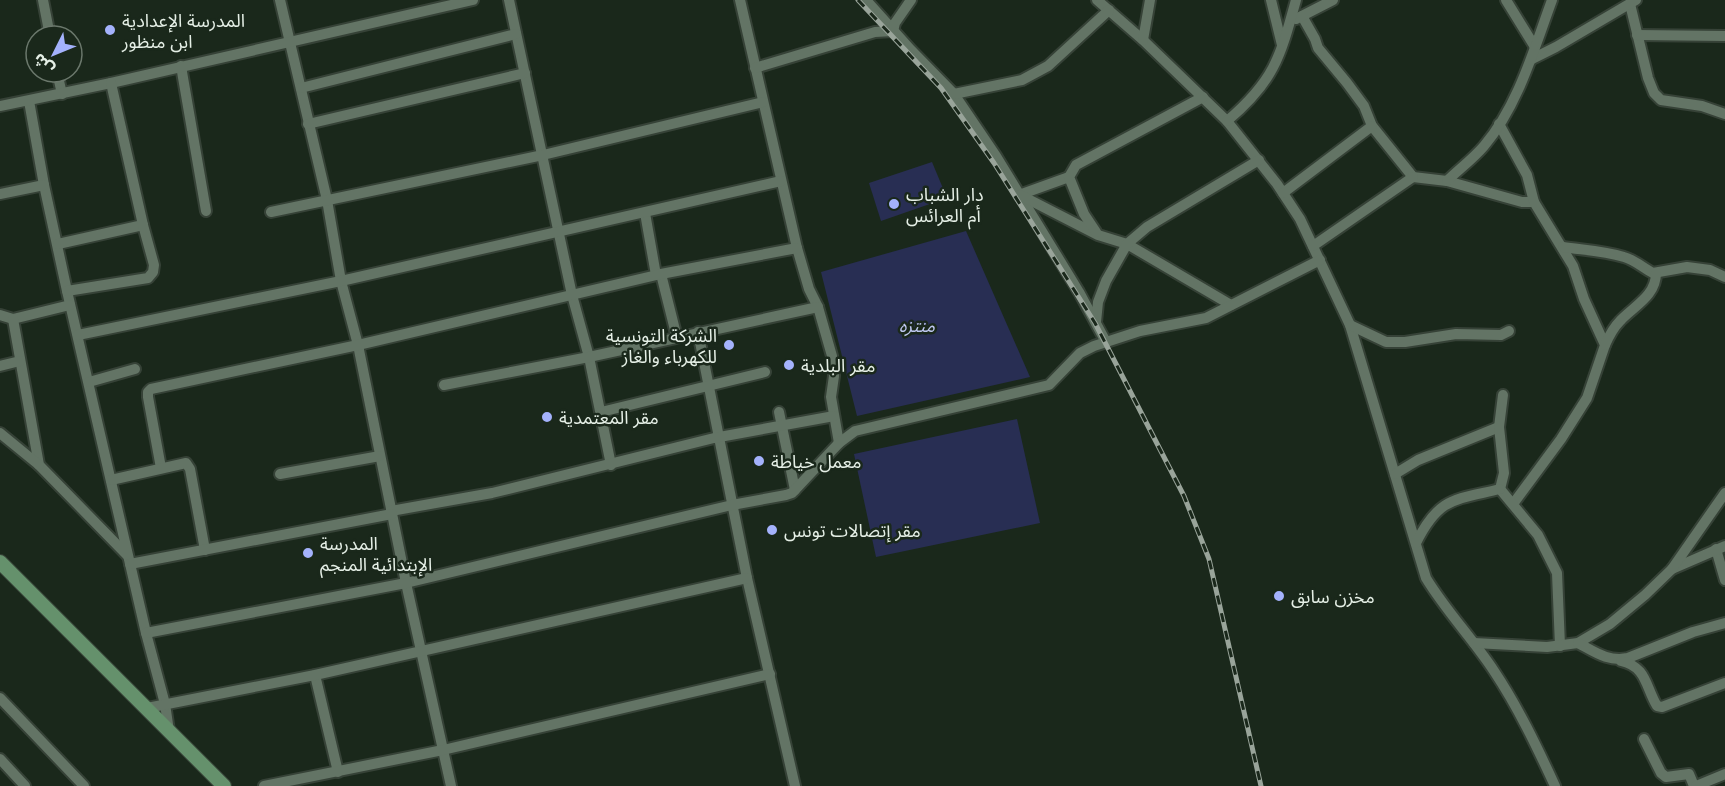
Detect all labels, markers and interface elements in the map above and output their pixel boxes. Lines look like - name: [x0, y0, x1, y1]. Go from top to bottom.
- place label: المدرسة الإعدادية ابن منظور: [121, 8, 245, 53]
- marker: المدرسة الإعدادية ابن منظور: [103, 23, 117, 37]
- north arrow: [24, 24, 84, 84]
- text: ش: [27, 49, 59, 80]
- place label: دار الشباب أم العرائس: [906, 182, 984, 230]
- marker: دار الشباب أم العرائس: [887, 197, 901, 211]
- park label: منتزه: [899, 313, 936, 337]
- place label: الشركة التونسية للكهرباء والغاز: [606, 323, 717, 368]
- marker: الشركة التونسية للكهرباء والغاز: [722, 338, 736, 352]
- place label: مقر البلدية: [801, 353, 875, 377]
- marker: مقر البلدية: [782, 358, 796, 372]
- place label: مقر المعتمدية: [559, 405, 659, 429]
- marker: مقر المعتمدية: [540, 410, 554, 424]
- place label: معمل خياطة: [771, 449, 862, 473]
- marker: معمل خياطة: [752, 454, 766, 468]
- place label: مقر إتصالات تونس: [784, 518, 921, 543]
- marker: مقر إتصالات تونس: [765, 523, 779, 537]
- place label: المدرسة الإبتدائية المنجم: [320, 531, 432, 578]
- marker: المدرسة الإبتدائية المنجم: [301, 546, 315, 560]
- place label: مخزن سابق: [1291, 584, 1375, 608]
- marker: مخزن سابق: [1272, 589, 1286, 603]

